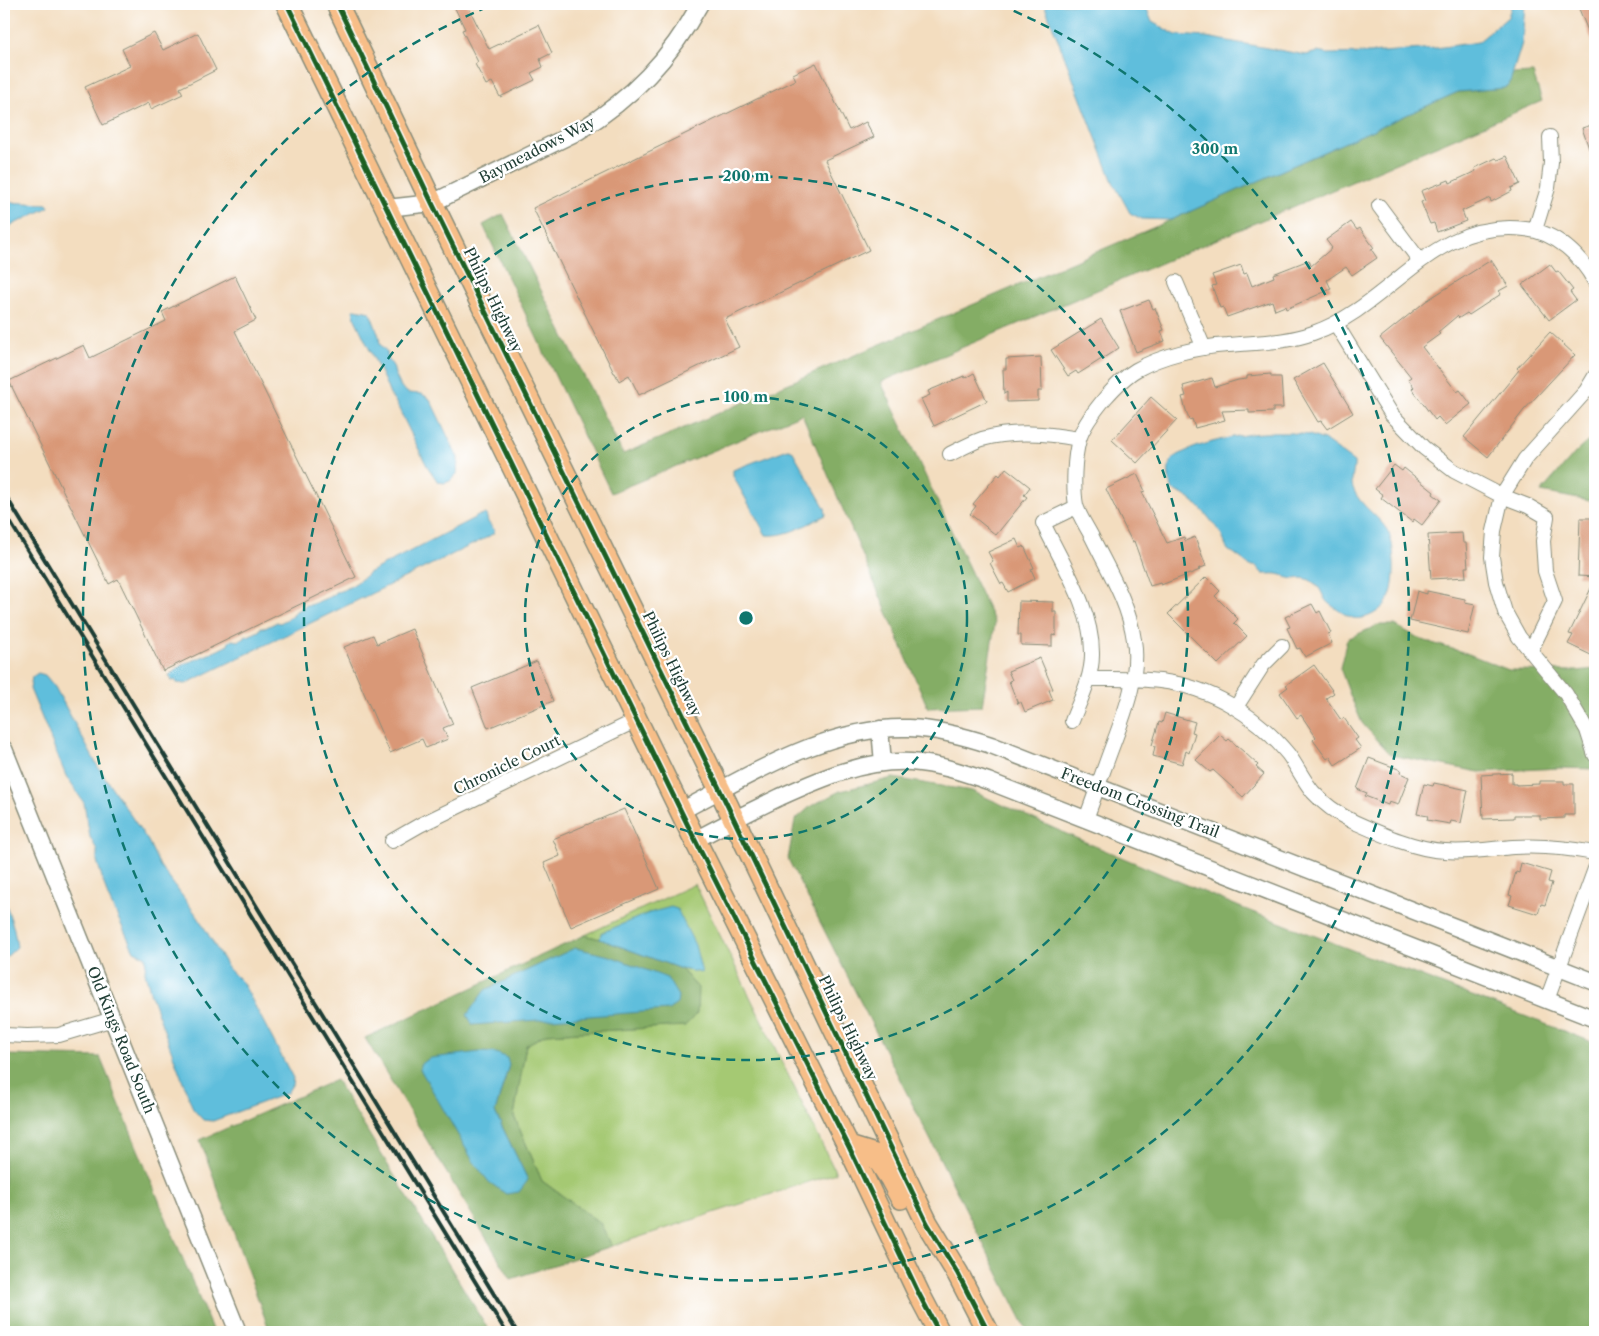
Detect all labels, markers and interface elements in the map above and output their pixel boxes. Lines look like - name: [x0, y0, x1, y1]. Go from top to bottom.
- street label: Baymeadows Way: [476, 112, 598, 187]
- text: 300 m: [1192, 139, 1238, 158]
- text: 200 m: [723, 166, 769, 185]
- street label: Philips Highway: [460, 244, 527, 356]
- text: 100 m: [724, 387, 768, 406]
- street label: Philips Highway: [639, 608, 706, 720]
- centre of rings: [737, 609, 755, 627]
- street label: Chronicle Court: [450, 730, 564, 799]
- street label: Freedom Crossing Trail: [1058, 764, 1222, 842]
- street label: Old Kings Road South: [83, 963, 160, 1117]
- street label: Philips Highway: [815, 972, 882, 1084]

